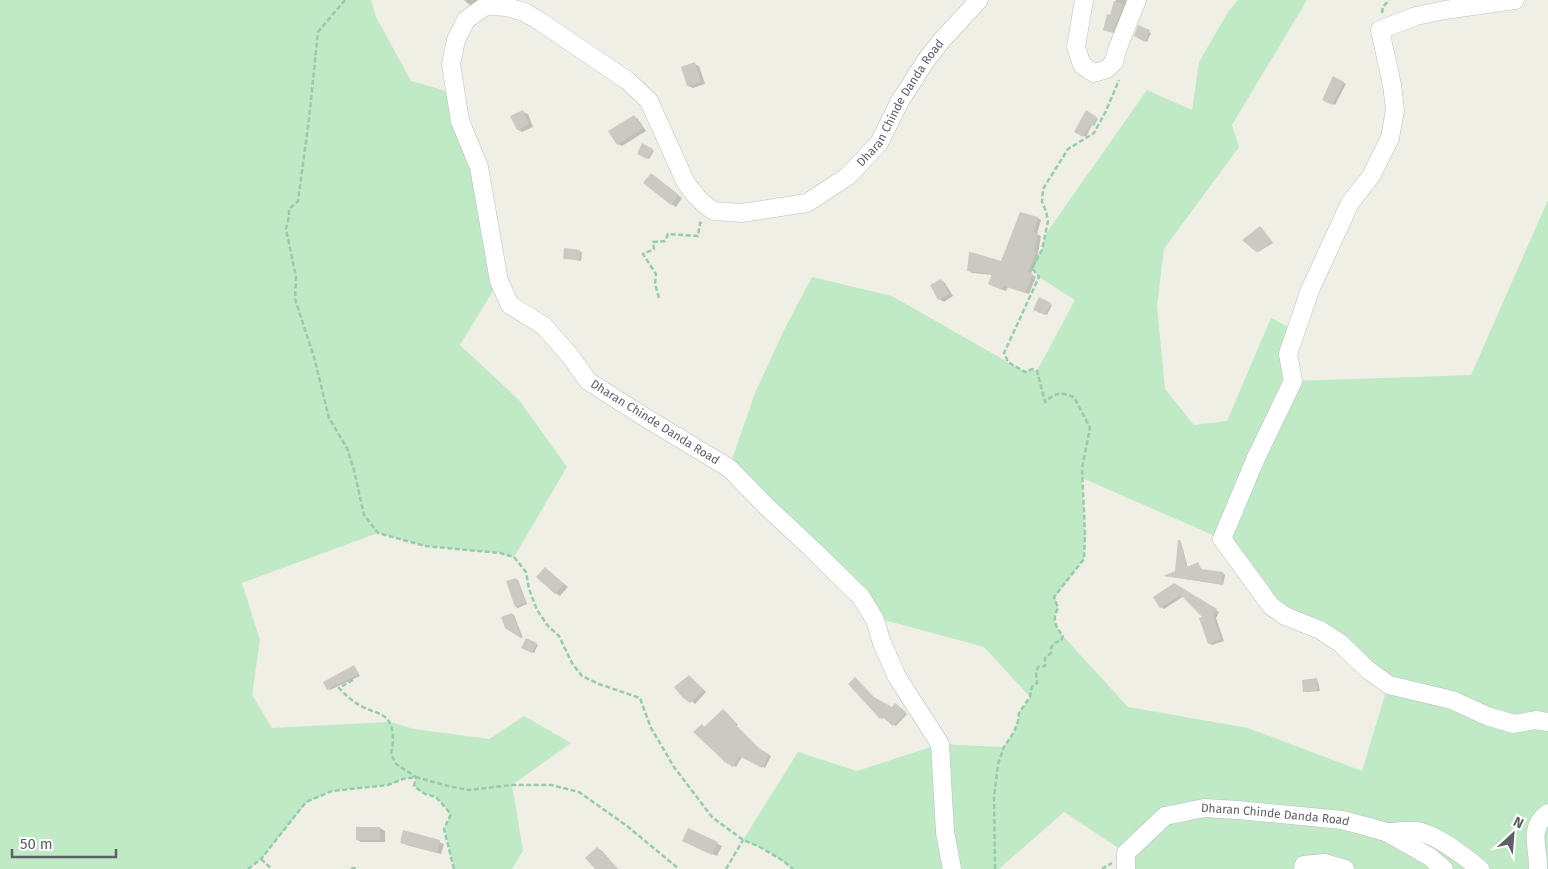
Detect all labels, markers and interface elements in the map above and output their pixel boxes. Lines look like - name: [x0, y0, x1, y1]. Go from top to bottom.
- street label: Dharan Chinde Danda Road: [854, 37, 947, 169]
- street label: Dharan Chinde Danda Road: [588, 377, 722, 467]
- street label: Dharan Chinde Danda Road: [1200, 801, 1351, 829]
- north arrow: [1488, 809, 1538, 859]
- text: N: [1511, 813, 1526, 832]
- scale bar: [12, 826, 116, 858]
- text: 50 m: [20, 835, 53, 853]

